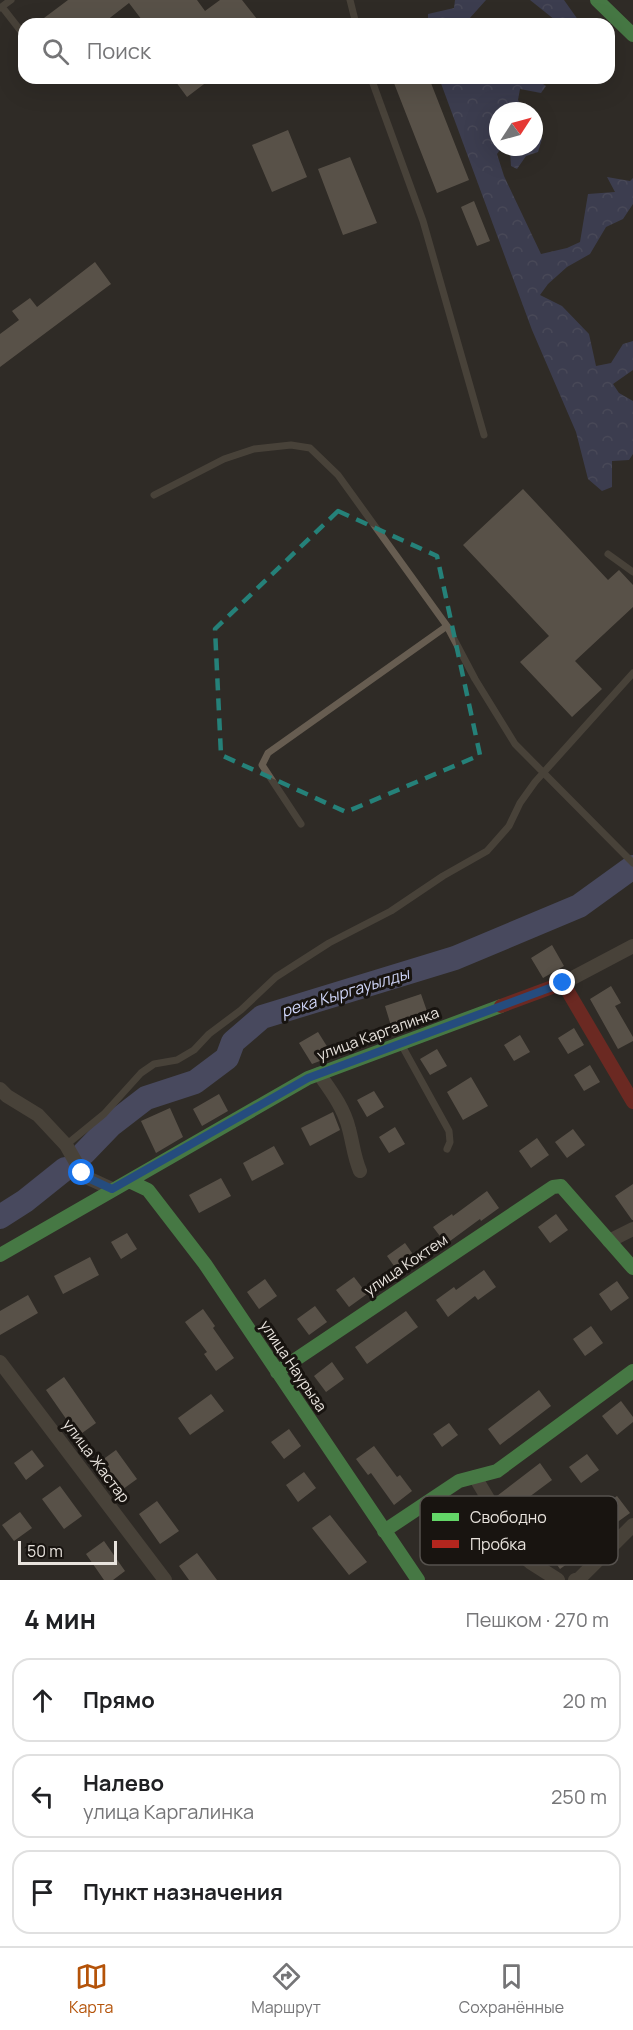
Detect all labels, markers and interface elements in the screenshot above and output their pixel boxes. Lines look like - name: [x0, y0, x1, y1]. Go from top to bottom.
- search box: [18, 18, 615, 84]
- icon: search: [39, 35, 72, 68]
- text: Поиск: [87, 36, 151, 66]
- north arrow: [489, 102, 543, 156]
- water label: река Кыргауылды: [278, 962, 413, 1022]
- route end: [549, 969, 575, 995]
- street label: улица Каргалинка: [314, 1002, 442, 1065]
- route start: [68, 1159, 94, 1185]
- street label: улица Коктем: [360, 1229, 452, 1300]
- street label: улица Наурыза: [255, 1316, 332, 1416]
- street label: улица Жастар: [58, 1415, 135, 1507]
- legend: [420, 1496, 618, 1565]
- text: Свободно: [470, 1506, 547, 1528]
- text: Пробка: [470, 1533, 526, 1555]
- scale bar: [18, 1538, 117, 1566]
- text: 50 m: [27, 1540, 63, 1562]
- text: 4 мин: [24, 1601, 96, 1637]
- text: Пешком · 270 m: [466, 1606, 609, 1633]
- icon: ahead: [26, 1684, 59, 1717]
- text: Прямо: [83, 1685, 155, 1715]
- text: 20 m: [562, 1687, 607, 1714]
- text: Налево: [83, 1768, 164, 1798]
- icon: left: [26, 1780, 59, 1813]
- text: 250 m: [551, 1783, 607, 1810]
- text: улица Каргалинка: [83, 1798, 254, 1825]
- icon: arrive: [26, 1876, 59, 1909]
- text: Пункт назначения: [83, 1877, 283, 1907]
- tab: Карта: [69, 1960, 113, 2018]
- tab: Маршрут: [251, 1960, 321, 2018]
- tab: Сохранённые: [459, 1960, 564, 2018]

